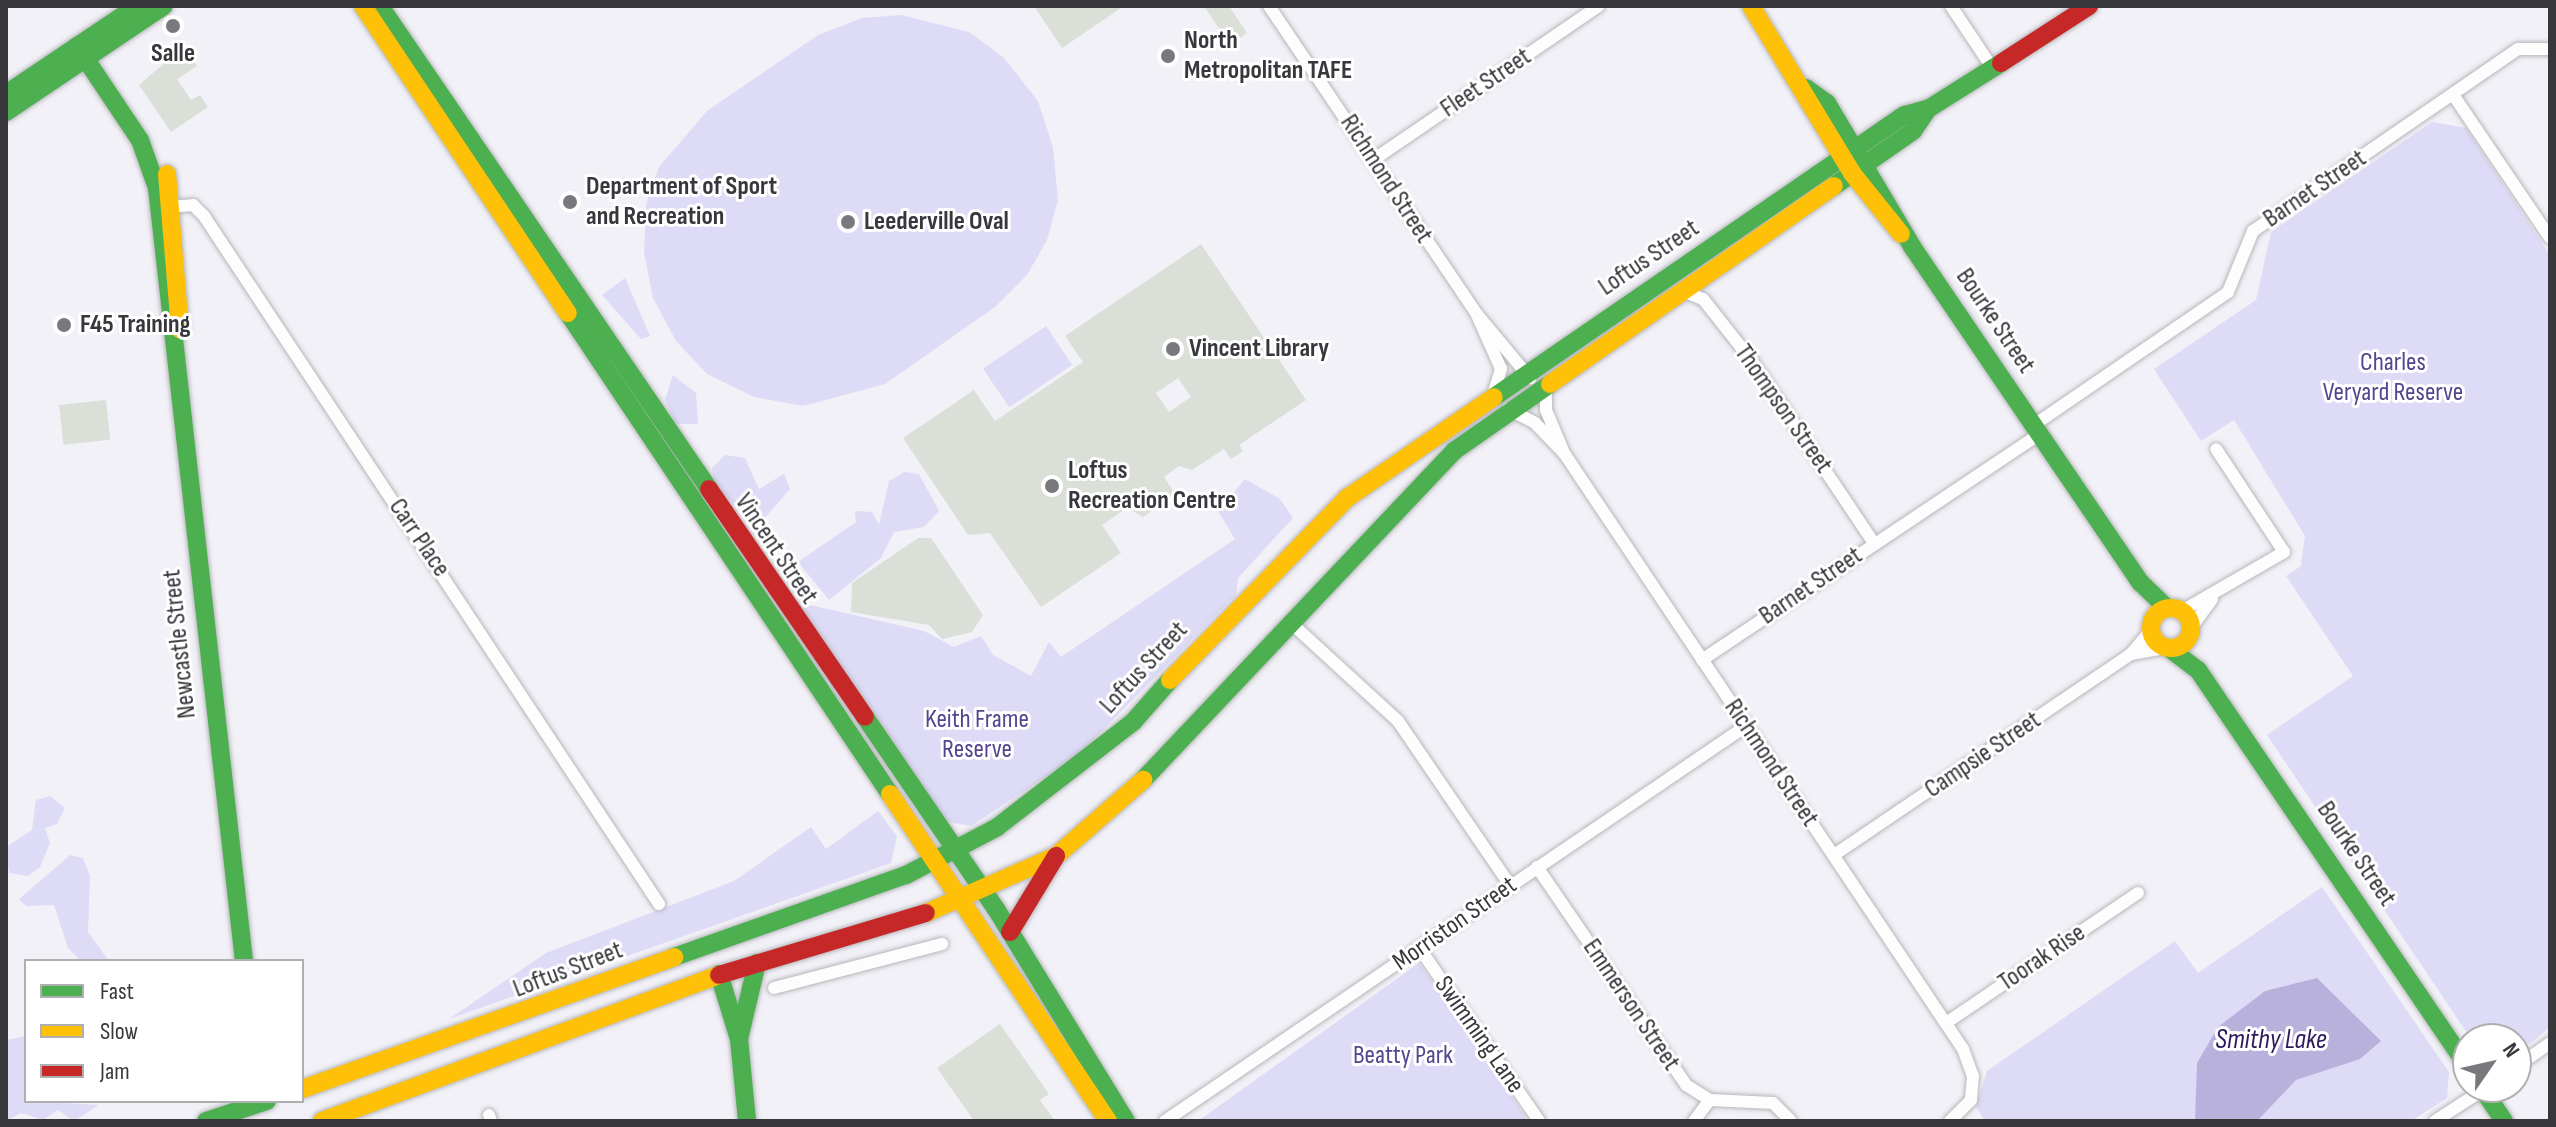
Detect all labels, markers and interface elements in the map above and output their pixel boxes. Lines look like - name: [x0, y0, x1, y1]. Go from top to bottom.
- marker: Salle: [164, 17, 182, 35]
- place label: North Metropolitan TAFE: [1184, 25, 1352, 86]
- place label: Salle: [151, 38, 195, 70]
- street label: Fleet Street: [1435, 41, 1537, 125]
- marker: North Metropolitan TAFE: [1159, 47, 1177, 65]
- street label: Richmond Street: [1333, 109, 1439, 249]
- street label: Barnet Street: [2258, 143, 2372, 235]
- place label: Department of Sport and Recreation: [586, 171, 777, 232]
- marker: Department of Sport and Recreation: [561, 193, 579, 211]
- place label: Leederville Oval: [864, 206, 1009, 238]
- marker: Leederville Oval: [839, 213, 857, 231]
- street label: Loftus Street: [1593, 213, 1705, 303]
- street label: Bourke Street: [1949, 263, 2041, 379]
- place label: F45 Training: [80, 309, 191, 341]
- marker: F45 Training: [55, 316, 73, 334]
- place label: Vincent Library: [1189, 333, 1329, 365]
- street label: Thompson Street: [1727, 339, 1839, 479]
- marker: Vincent Library: [1164, 340, 1182, 358]
- park label: Charles Veryard Reserve: [2323, 347, 2463, 408]
- place label: Loftus Recreation Centre: [1068, 455, 1236, 516]
- marker: Loftus Recreation Centre: [1043, 477, 1061, 495]
- street label: Vincent Street: [728, 488, 824, 610]
- street label: Carr Place: [382, 493, 456, 583]
- street label: Barnet Street: [1754, 540, 1868, 632]
- street label: Newcastle Street: [157, 568, 203, 720]
- street label: Loftus Street: [1093, 615, 1195, 721]
- street label: Richmond Street: [1717, 693, 1825, 833]
- park label: Keith Frame Reserve: [925, 704, 1029, 766]
- street label: Campsie Street: [1919, 705, 2047, 805]
- street label: Bourke Street: [2310, 796, 2402, 912]
- street label: Morriston Street: [1387, 870, 1523, 978]
- street label: Toorak Rise: [1993, 918, 2091, 998]
- street label: Emmerson Street: [1576, 933, 1686, 1077]
- street label: Loftus Street: [509, 935, 627, 1005]
- legend: [24, 959, 304, 1103]
- street label: Swimming Lane: [1427, 971, 1531, 1099]
- text: Fast: [100, 977, 134, 1006]
- text: Slow: [100, 1017, 138, 1046]
- water label: Smithy Lake: [2215, 1023, 2327, 1057]
- north arrow: [2452, 1023, 2532, 1103]
- text: N: [2496, 1038, 2525, 1063]
- park label: Beatty Park: [1353, 1040, 1453, 1072]
- text: Jam: [100, 1057, 130, 1086]

